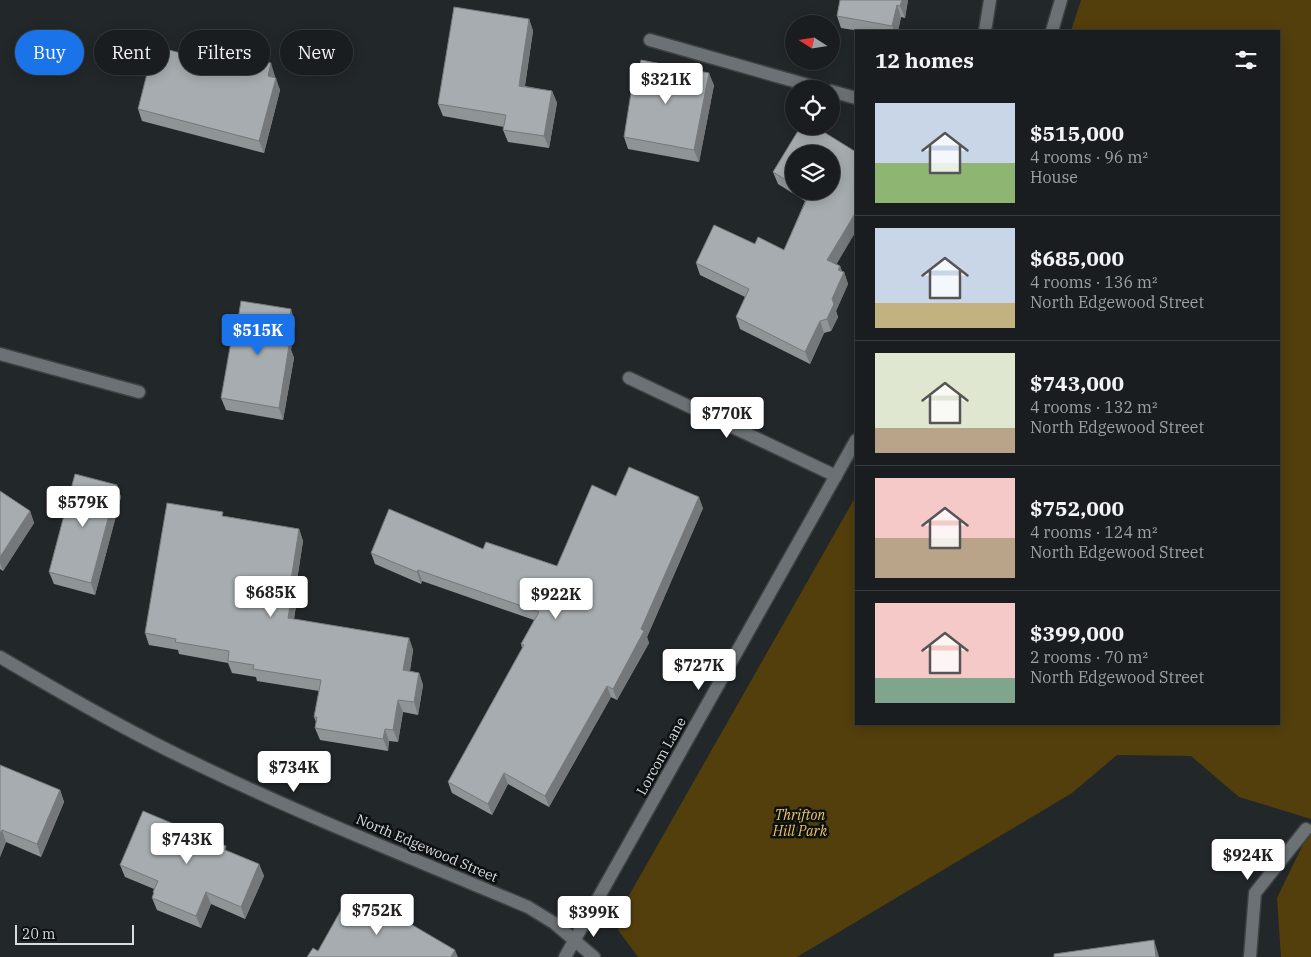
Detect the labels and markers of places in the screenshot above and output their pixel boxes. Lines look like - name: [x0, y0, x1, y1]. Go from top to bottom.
- pin: $321K: [631, 62, 701, 105]
- pin: $515K: [223, 314, 293, 356]
- pin: $770K: [692, 396, 762, 439]
- pin: $579K: [48, 486, 118, 528]
- pin: $685K: [236, 576, 306, 618]
- pin: $922K: [521, 578, 591, 620]
- pin: $727K: [664, 648, 734, 691]
- pin: $734K: [259, 750, 329, 793]
- pin: $743K: [152, 822, 222, 865]
- pin: $924K: [1213, 838, 1283, 881]
- pin: $752K: [342, 894, 412, 936]
- pin: $399K: [559, 896, 629, 938]

